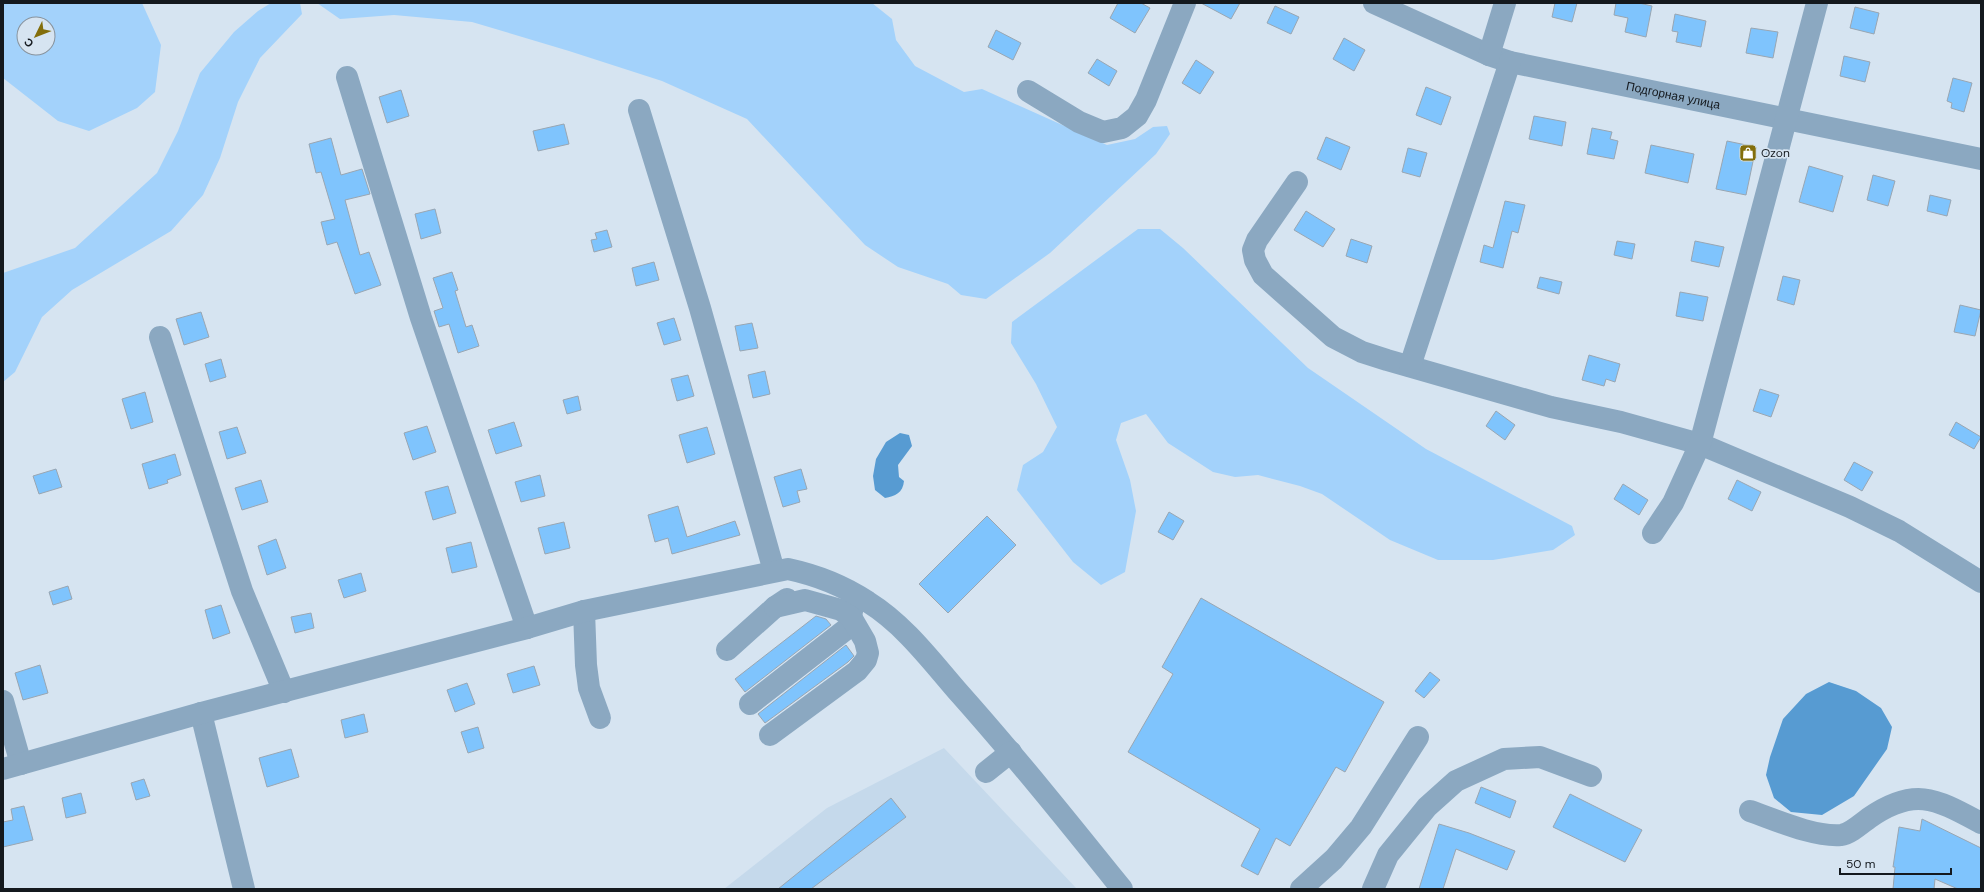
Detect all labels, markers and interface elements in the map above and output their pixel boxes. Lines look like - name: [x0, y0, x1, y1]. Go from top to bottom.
- north arrow: [16, 16, 56, 56]
- text: С: [21, 35, 37, 51]
- street label: Подгорная улица: [1625, 78, 1722, 113]
- shop icon: Ozon: [1738, 143, 1758, 163]
- place label: Ozon: [1761, 145, 1790, 161]
- scale bar: [1840, 850, 1951, 876]
- text: 50 m: [1846, 856, 1875, 872]

